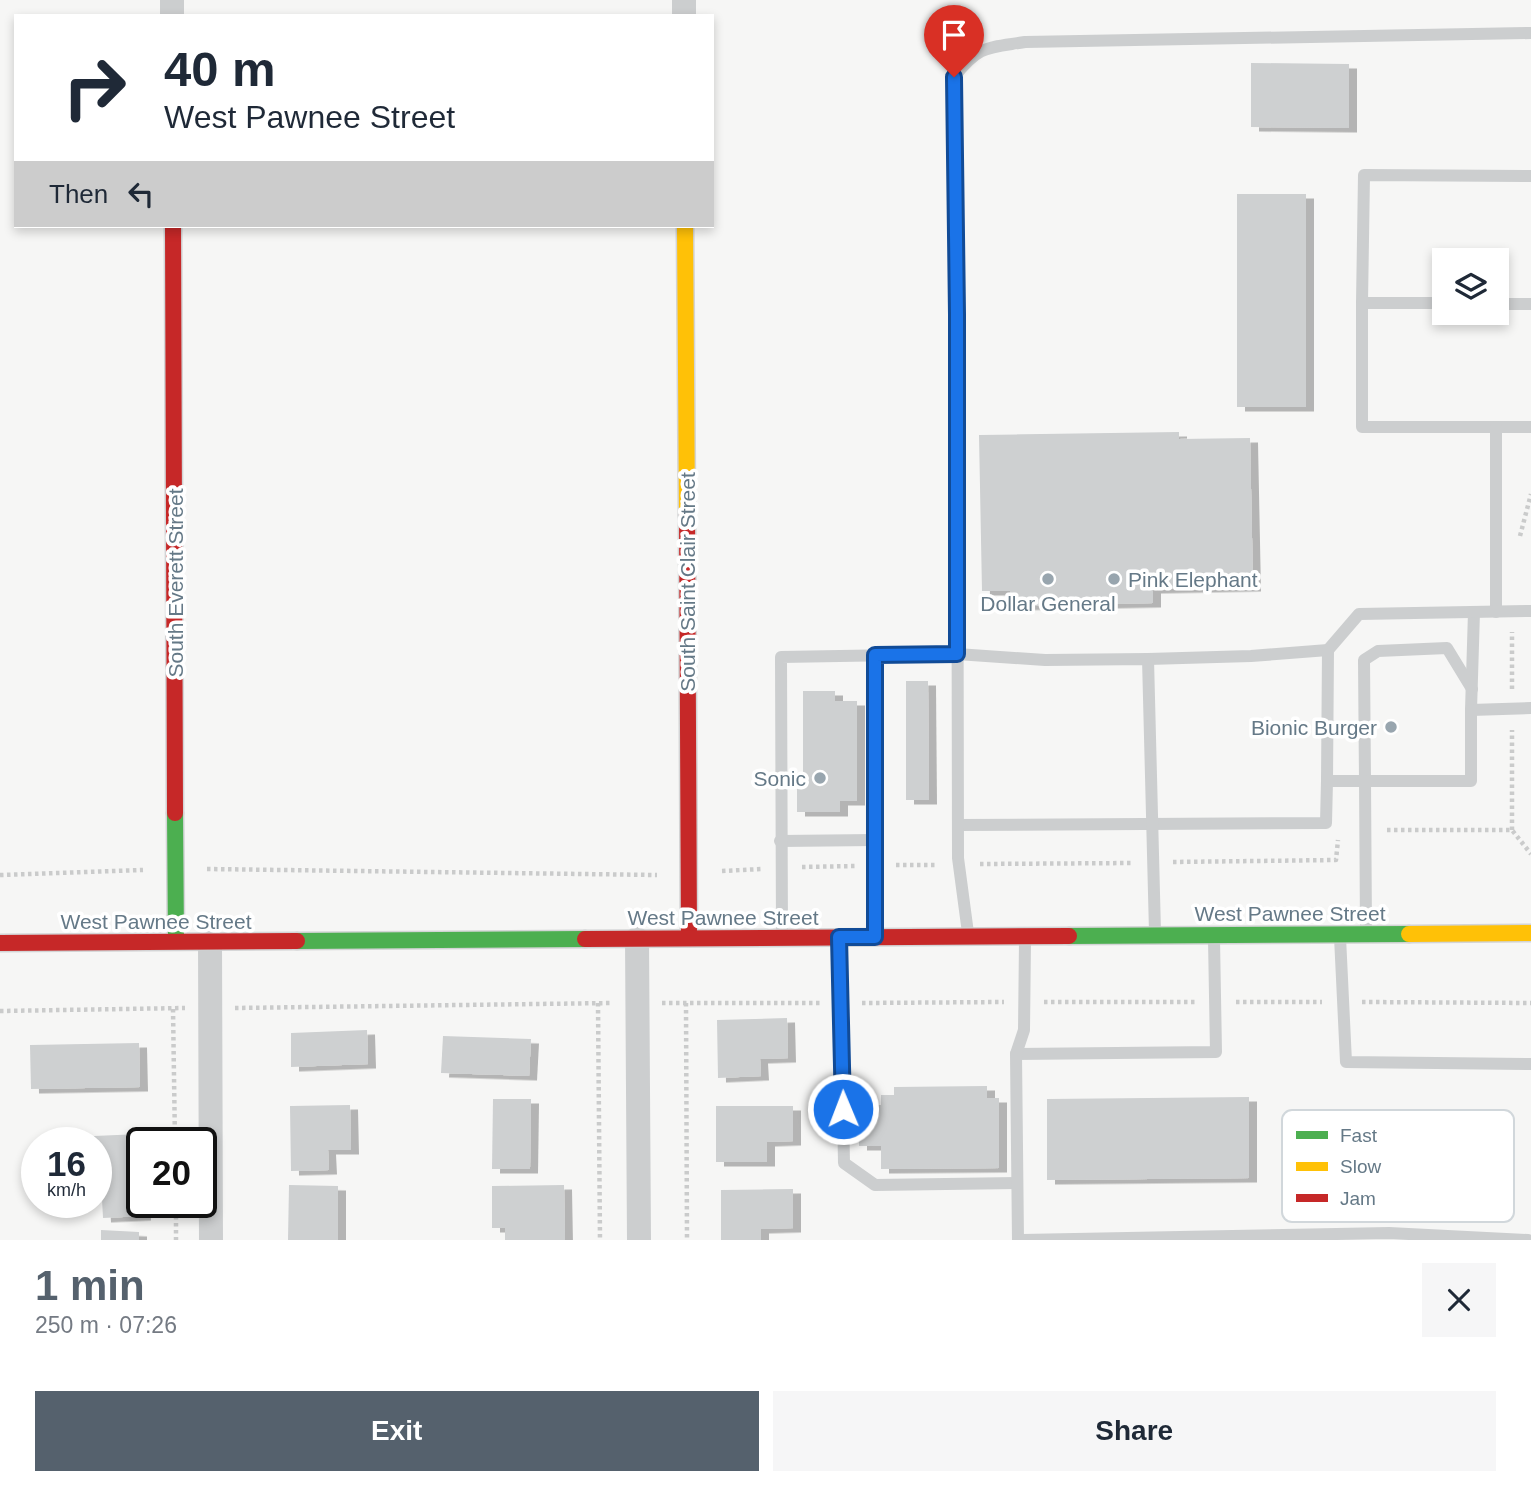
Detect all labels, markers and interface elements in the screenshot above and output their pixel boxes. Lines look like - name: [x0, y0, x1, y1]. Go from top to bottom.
- pin: [924, 5, 984, 77]
- icon: arrive: [935, 16, 973, 54]
- icon: right: [49, 42, 140, 133]
- text: 40 m: [164, 42, 276, 96]
- text: West Pawnee Street: [164, 99, 455, 135]
- icon: left: [122, 175, 160, 213]
- text: Then: [49, 179, 108, 209]
- map controls: [1432, 248, 1509, 325]
- button: layers: [1432, 248, 1509, 325]
- street label: South Saint Clair Street: [676, 472, 699, 692]
- street label: South Everett Street: [164, 488, 187, 678]
- place label: Pink Elephant: [1128, 568, 1258, 591]
- marker: Dollar General: [1040, 571, 1056, 587]
- marker: Pink Elephant: [1106, 571, 1122, 587]
- place label: Dollar General: [980, 592, 1116, 615]
- place label: Bionic Burger: [1251, 716, 1377, 739]
- marker: Bionic Burger: [1383, 719, 1399, 735]
- place label: Sonic: [753, 767, 806, 790]
- marker: Sonic: [812, 770, 828, 786]
- street label: West Pawnee Street: [1194, 902, 1386, 925]
- street label: West Pawnee Street: [627, 906, 819, 929]
- street label: West Pawnee Street: [60, 910, 252, 933]
- position arrow: [806, 1072, 880, 1146]
- legend: [1282, 1110, 1514, 1222]
- text: Fast: [1340, 1125, 1378, 1146]
- speed limit sign: 20: [126, 1127, 217, 1218]
- text: 16: [47, 1144, 86, 1183]
- text: Slow: [1340, 1156, 1381, 1177]
- text: km/h: [47, 1180, 86, 1200]
- text: Jam: [1340, 1188, 1376, 1209]
- text: 1 min: [35, 1262, 145, 1309]
- button: close: [1422, 1263, 1496, 1337]
- text: 250 m · 07:26: [35, 1312, 177, 1338]
- button: Exit: [35, 1391, 759, 1471]
- button: Share: [773, 1391, 1496, 1471]

